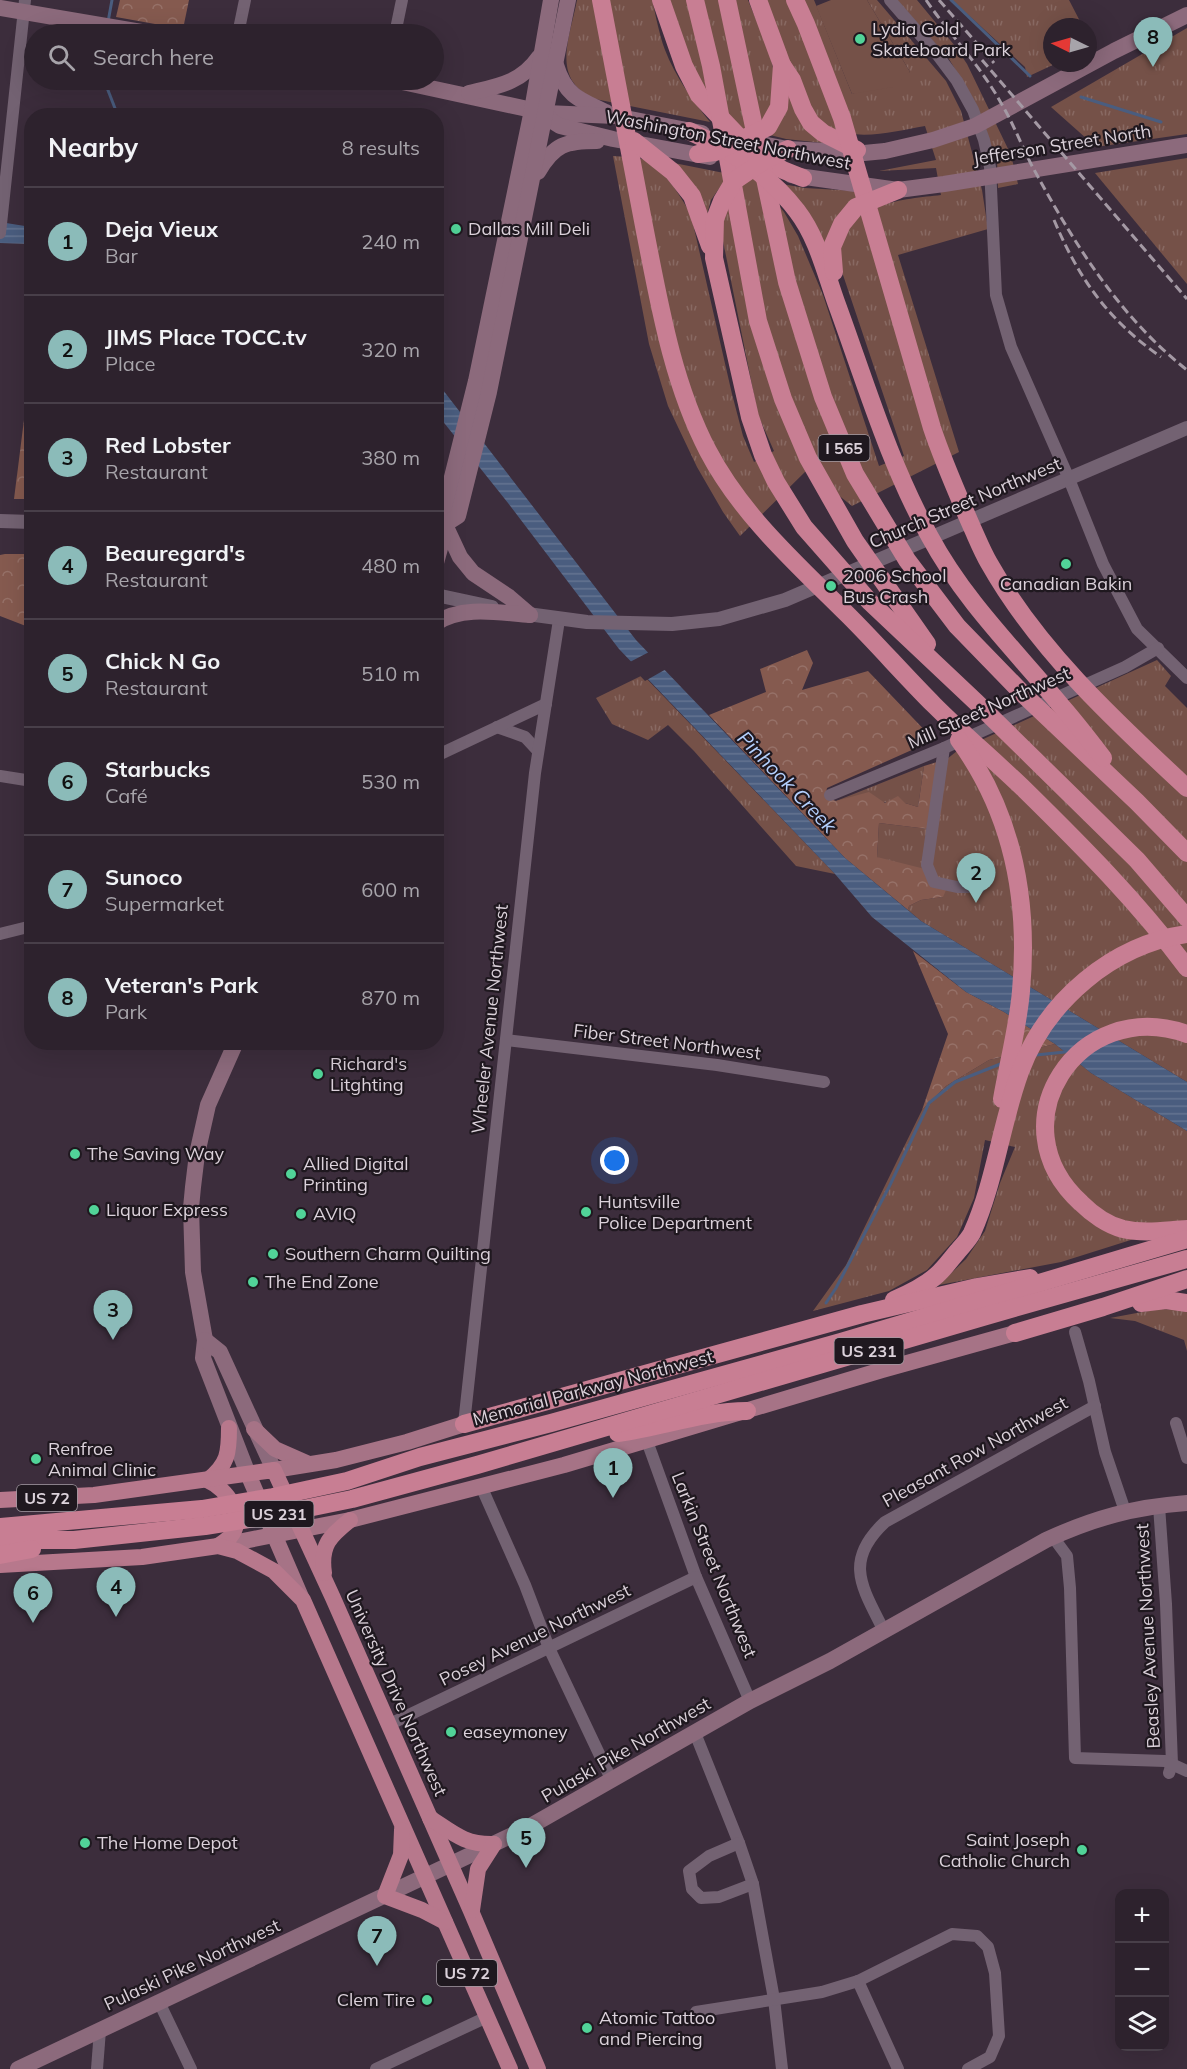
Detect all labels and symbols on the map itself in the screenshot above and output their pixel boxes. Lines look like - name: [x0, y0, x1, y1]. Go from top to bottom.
- place label: Lydia Gold Skateboard Park: [872, 17, 1012, 61]
- pin: 8: [1134, 17, 1172, 67]
- north arrow: [1043, 18, 1097, 72]
- marker: Lydia Gold Skateboard Park: [853, 32, 867, 46]
- street label: Washington Street Northwest: [604, 104, 853, 175]
- street label: Jefferson Street North: [971, 119, 1153, 170]
- place label: Dallas Mill Deli: [468, 217, 590, 240]
- marker: Dallas Mill Deli: [449, 222, 463, 236]
- road number: I 565: [818, 435, 870, 461]
- street label: Church Street Northwest: [865, 452, 1064, 553]
- marker: Canadian Bakin: [1059, 557, 1073, 571]
- place label: 2006 School Bus Crash: [843, 564, 946, 608]
- place label: Canadian Bakin: [1000, 572, 1132, 595]
- marker: 2006 School Bus Crash: [824, 579, 838, 593]
- street label: Mill Street Northwest: [904, 661, 1074, 754]
- water label: Pinhook Creek: [732, 725, 843, 838]
- pin: 2: [956, 854, 996, 903]
- street label: Wheeler Avenue Northwest: [466, 903, 513, 1135]
- street label: Fiber Street Northwest: [572, 1019, 762, 1064]
- place label: Richard's Litghting: [330, 1052, 407, 1096]
- marker: Richard's Litghting: [311, 1067, 325, 1081]
- place label: The Saving Way: [87, 1142, 224, 1165]
- your location: [600, 1146, 629, 1175]
- marker: The Saving Way: [68, 1147, 82, 1161]
- place label: Allied Digital Printing: [303, 1152, 409, 1196]
- marker: Allied Digital Printing: [284, 1167, 298, 1181]
- place label: Huntsville Police Department: [598, 1190, 752, 1234]
- place label: Liquor Express: [106, 1198, 228, 1221]
- place label: AVIQ: [313, 1202, 356, 1225]
- marker: Liquor Express: [87, 1203, 101, 1217]
- marker: Huntsville Police Department: [579, 1205, 593, 1219]
- marker: AVIQ: [294, 1207, 308, 1221]
- place label: Southern Charm Quilting: [285, 1242, 491, 1265]
- marker: Southern Charm Quilting: [266, 1247, 280, 1261]
- place label: The End Zone: [265, 1270, 379, 1293]
- marker: The End Zone: [246, 1275, 260, 1289]
- pin: 3: [94, 1290, 132, 1340]
- road number: US 231: [834, 1338, 904, 1364]
- street label: Memorial Parkway Northwest: [470, 1344, 716, 1431]
- street label: Pleasant Row Northwest: [878, 1391, 1072, 1512]
- place label: Renfroe Animal Clinic: [48, 1437, 156, 1481]
- pin: 1: [594, 1448, 632, 1498]
- marker: Renfroe Animal Clinic: [29, 1452, 43, 1466]
- street label: Larkin Street Northwest: [667, 1469, 762, 1661]
- road number: US 72: [17, 1485, 77, 1511]
- road number: US 231: [244, 1501, 314, 1527]
- street label: Beasley Avenue Northwest: [1130, 1523, 1165, 1749]
- pin: 4: [96, 1568, 136, 1617]
- pin: 6: [14, 1574, 52, 1623]
- street label: Posey Avenue Northwest: [435, 1578, 634, 1691]
- street label: University Drive Northwest: [340, 1586, 452, 1800]
- street label: Pulaski Pike Northwest: [537, 1692, 715, 1807]
- place label: easeymoney: [463, 1720, 568, 1743]
- marker: easeymoney: [444, 1725, 458, 1739]
- pin: 5: [506, 1818, 546, 1868]
- place label: Saint Joseph Catholic Church: [939, 1828, 1070, 1872]
- place label: The Home Depot: [97, 1831, 238, 1854]
- marker: The Home Depot: [78, 1836, 92, 1850]
- marker: Saint Joseph Catholic Church: [1075, 1843, 1089, 1857]
- street label: Pulaski Pike Northwest: [100, 1914, 284, 2015]
- pin: 7: [358, 1916, 397, 1966]
- road number: US 72: [437, 1960, 497, 1986]
- place label: Clem Tire: [337, 1988, 415, 2011]
- marker: Clem Tire: [420, 1993, 434, 2007]
- place label: Atomic Tattoo and Piercing: [599, 2006, 715, 2050]
- marker: Atomic Tattoo and Piercing: [580, 2021, 594, 2035]

